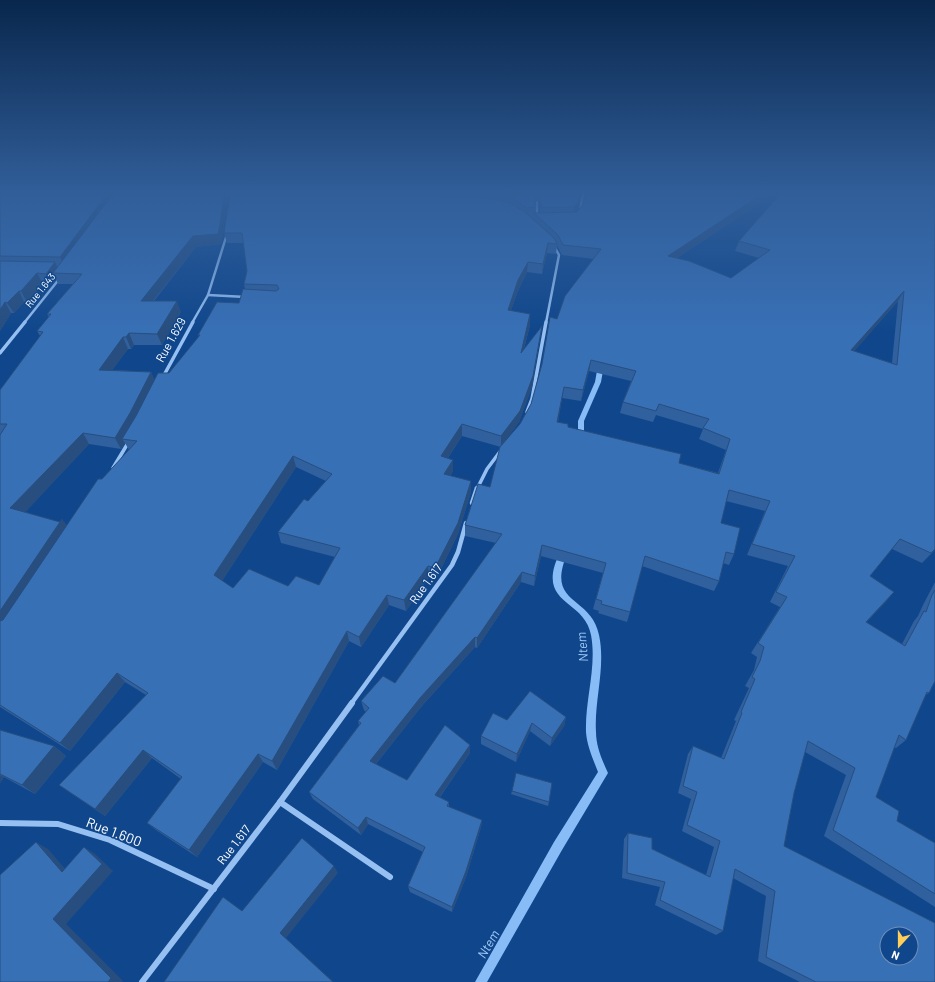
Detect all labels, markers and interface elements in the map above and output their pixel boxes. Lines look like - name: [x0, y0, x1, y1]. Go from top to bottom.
- street label: Rue 1.643: [22, 270, 58, 310]
- street label: Rue 1.629: [152, 315, 188, 364]
- street label: Rue 1.617: [406, 560, 445, 606]
- water label: Ntem: [573, 631, 591, 663]
- street label: Rue 1.600: [84, 813, 144, 850]
- street label: Rue 1.617: [214, 822, 253, 867]
- north arrow: [879, 926, 919, 966]
- water label: Ntem: [474, 927, 502, 961]
- text: N: [889, 948, 901, 963]

